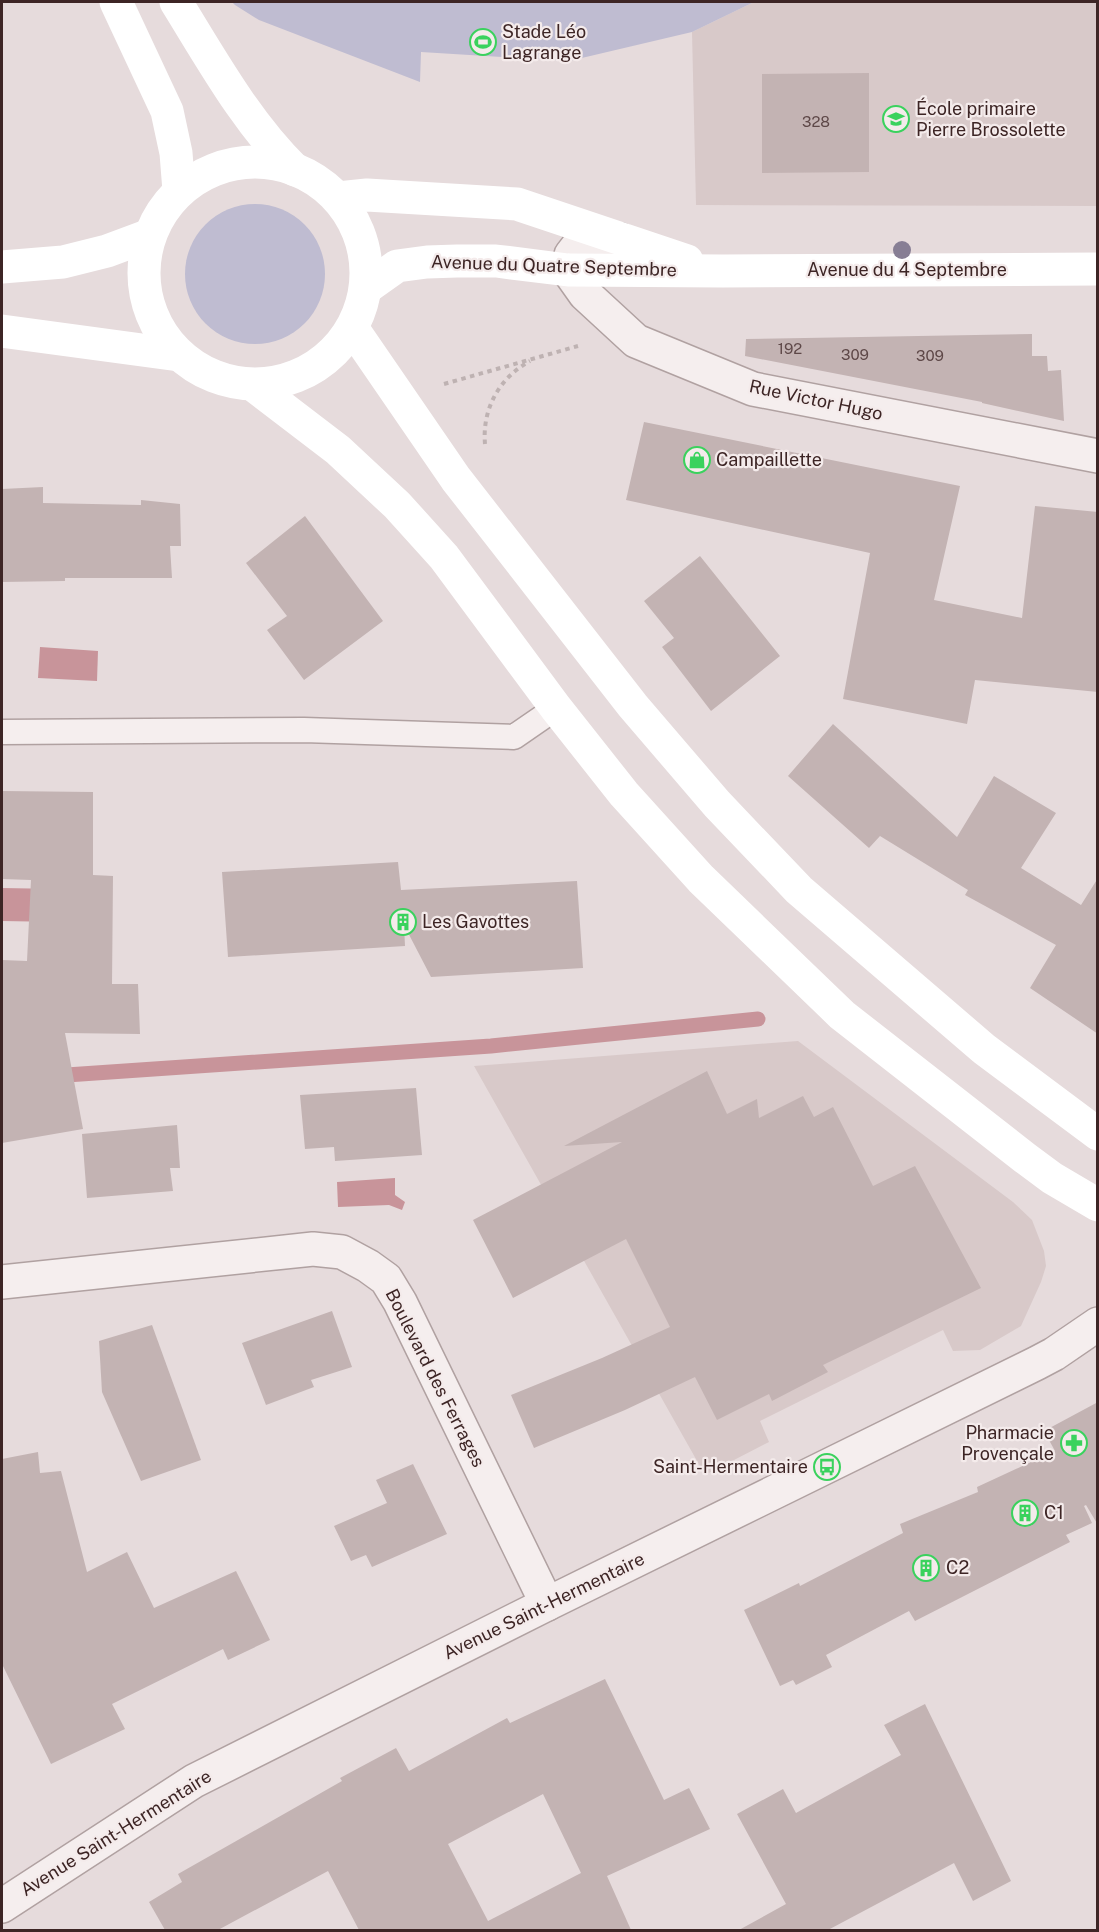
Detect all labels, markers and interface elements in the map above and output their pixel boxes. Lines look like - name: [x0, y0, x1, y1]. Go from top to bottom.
- place label: Stade Léo Lagrange: [502, 21, 586, 63]
- sports icon: Stade Léo Lagrange: [468, 27, 498, 57]
- place label: École primaire Pierre Brossolette: [916, 97, 1066, 140]
- school or university icon: École primaire Pierre Brossolette: [881, 104, 911, 134]
- house number: 328: [802, 113, 830, 130]
- street label: Avenue du Quatre Septembre: [431, 251, 677, 280]
- street label: Avenue du 4 Septembre: [807, 259, 1007, 280]
- house number: 192: [778, 340, 802, 357]
- house number: 309: [841, 346, 869, 363]
- house number: 309: [916, 347, 944, 364]
- street label: Rue Victor Hugo: [747, 375, 885, 424]
- shop icon: Campaillette: [682, 445, 712, 475]
- place label: Campaillette: [716, 449, 822, 470]
- building icon: Les Gavottes: [388, 907, 418, 937]
- place label: Les Gavottes: [422, 911, 529, 932]
- street label: Boulevard des Ferrages: [381, 1285, 490, 1470]
- place label: Pharmacie Provençale: [961, 1422, 1054, 1464]
- pharmacy icon: Pharmacie Provençale: [1059, 1428, 1089, 1458]
- bus stop icon: Saint-Hermentaire: [812, 1452, 842, 1482]
- place label: Saint-Hermentaire: [653, 1456, 808, 1477]
- building icon: C1: [1010, 1498, 1040, 1528]
- place label: C1: [1044, 1502, 1064, 1523]
- street label: Avenue Saint-Hermentaire: [440, 1548, 648, 1663]
- building icon: C2: [911, 1553, 941, 1583]
- place label: C2: [946, 1557, 969, 1578]
- street label: Avenue Saint-Hermentaire: [16, 1765, 215, 1900]

